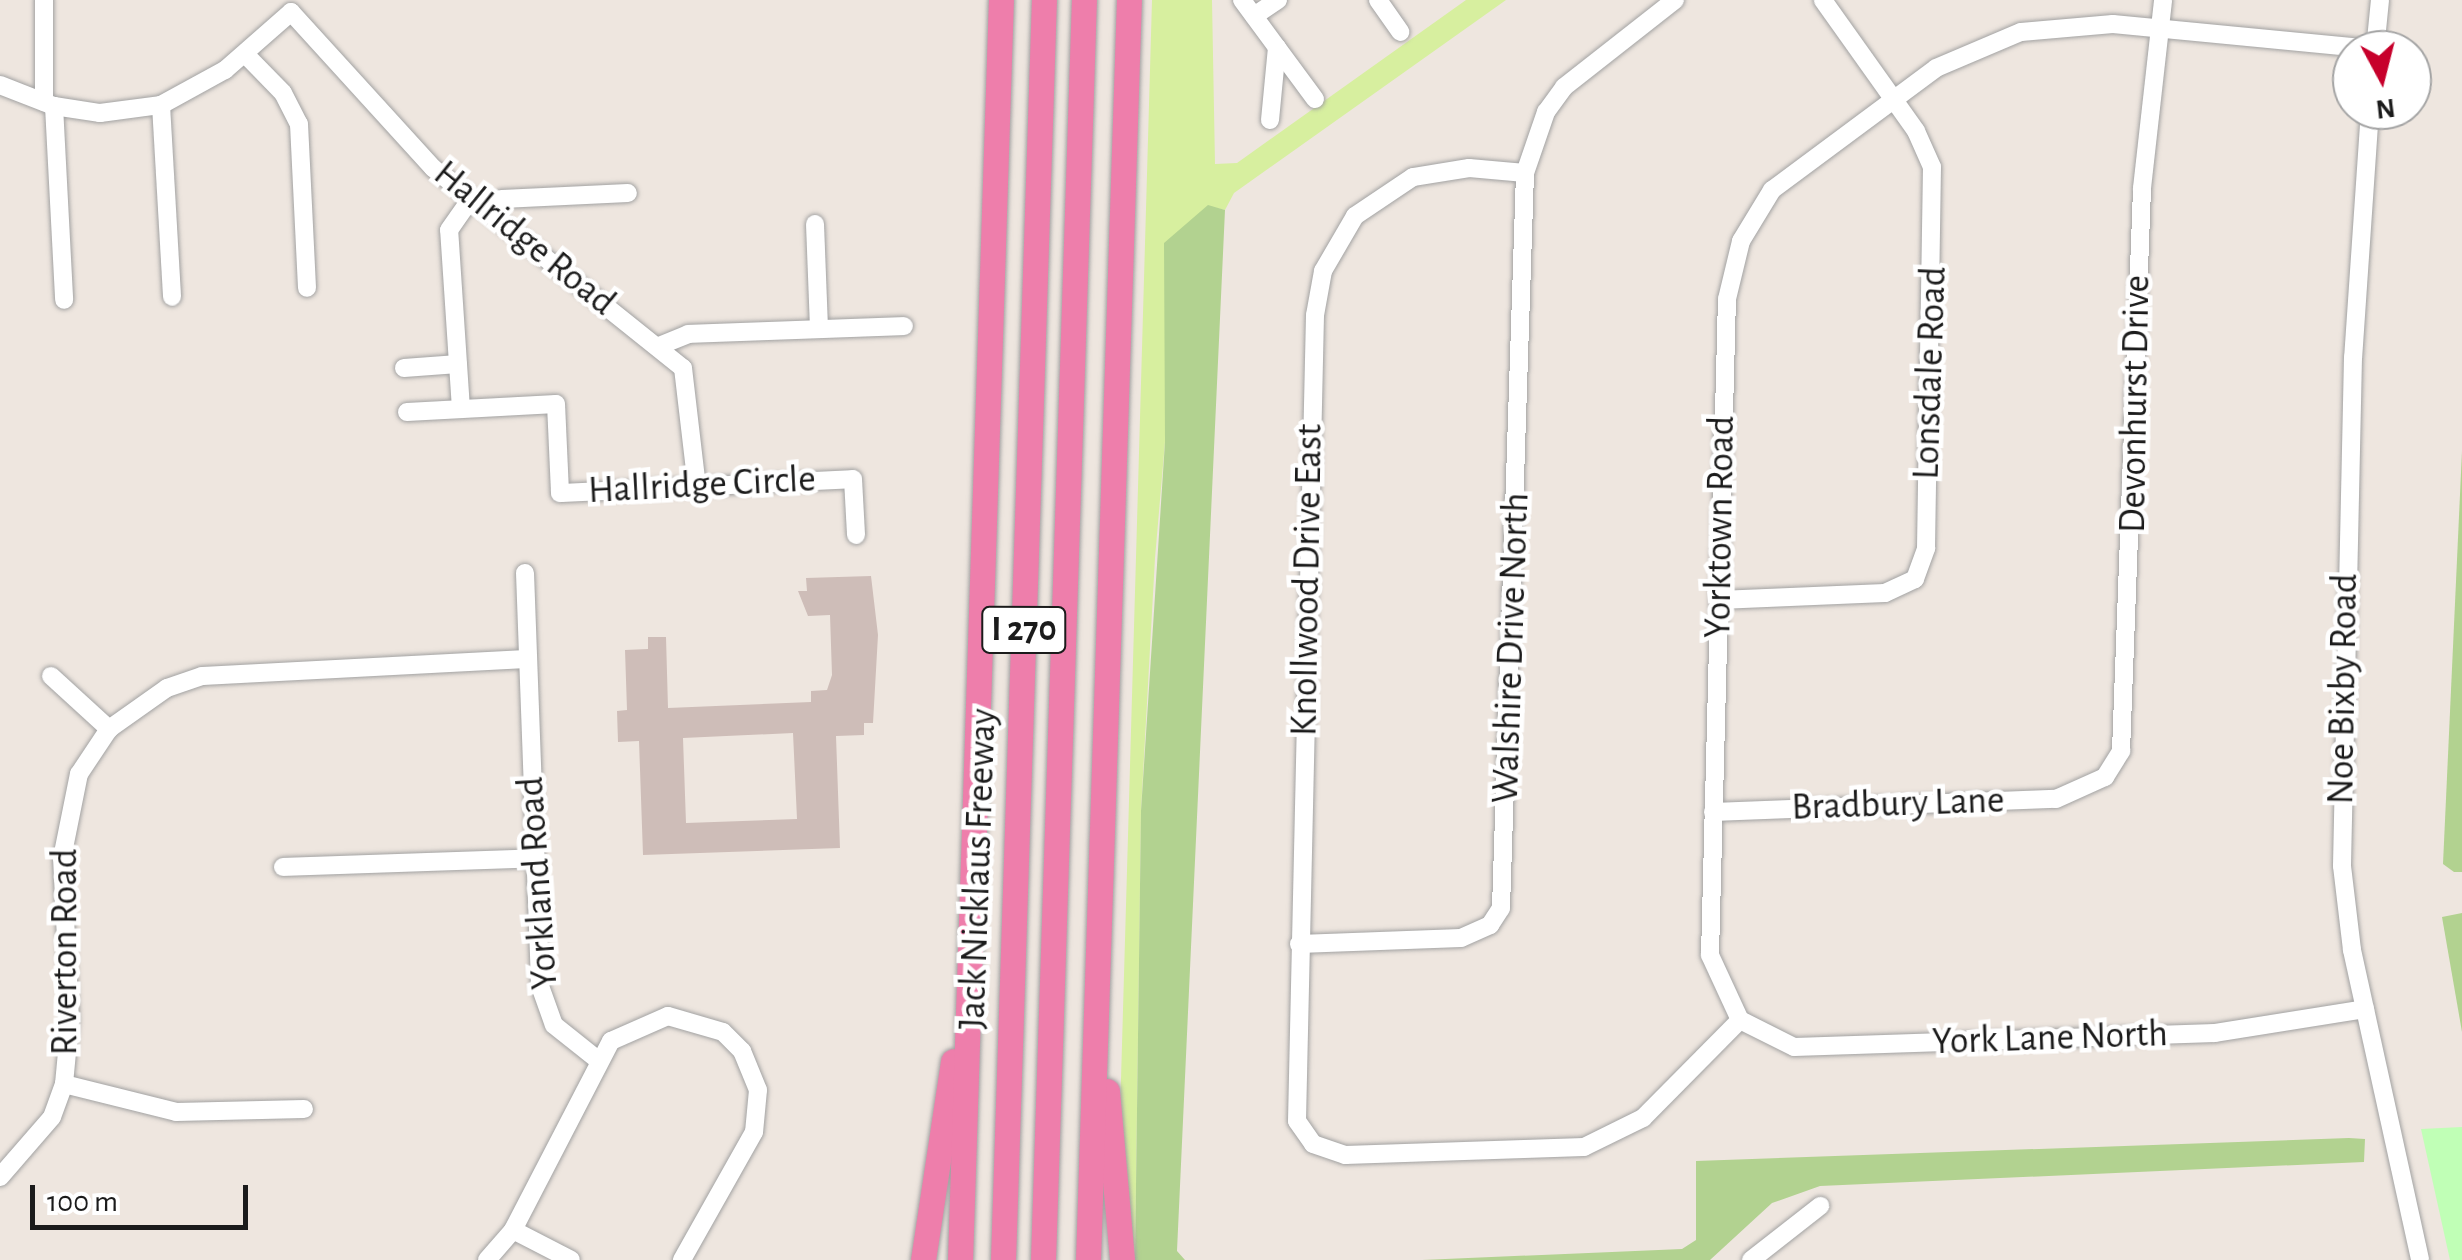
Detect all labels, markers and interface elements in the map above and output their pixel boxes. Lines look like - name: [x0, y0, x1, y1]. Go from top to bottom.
- north arrow: [2332, 30, 2432, 130]
- text: N: [2374, 93, 2397, 123]
- street label: Hallridge Road: [424, 152, 624, 326]
- street label: Lonsdale Road: [1904, 266, 1958, 480]
- street label: Devonhurst Drive: [2111, 275, 2161, 533]
- street label: Yorktown Road: [1696, 415, 1746, 639]
- street label: Knollwood Drive East: [1282, 423, 1334, 737]
- street label: Hallridge Circle: [587, 457, 817, 515]
- street label: Walshire Drive North: [1484, 492, 1540, 804]
- street label: Noe Bixby Road: [2319, 573, 2369, 805]
- road number: I 270: [979, 600, 1069, 660]
- street label: Jack Nicklaus Freeway: [951, 708, 1007, 1030]
- street label: Yorkland Road: [509, 775, 569, 991]
- street label: Bradbury Lane: [1791, 778, 2005, 832]
- street label: Riverton Road: [43, 849, 89, 1055]
- street label: York Lane North: [1931, 1012, 2169, 1066]
- scale bar: [35, 1165, 252, 1227]
- text: 100 m: [47, 1187, 118, 1217]

